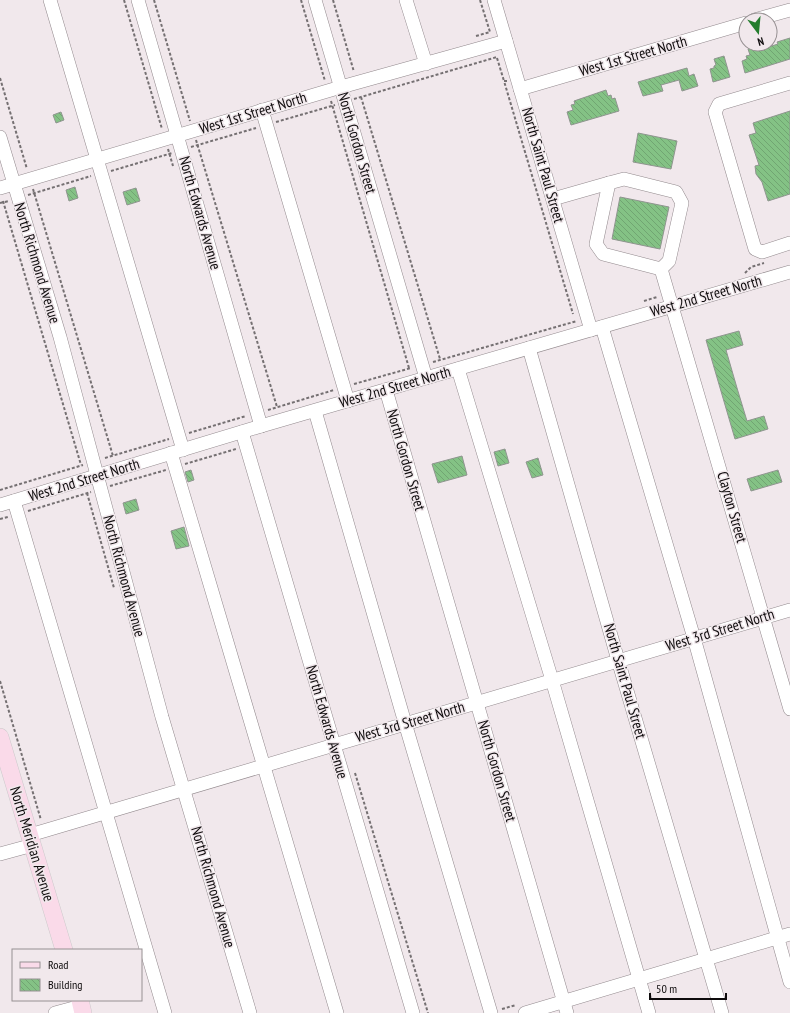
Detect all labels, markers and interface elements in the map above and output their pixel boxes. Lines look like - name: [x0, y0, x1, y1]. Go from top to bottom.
- north arrow: [738, 12, 778, 52]
- street label: West 1st Street North: [577, 31, 689, 80]
- text: N: [756, 34, 766, 49]
- street label: West 1st Street North: [197, 87, 309, 138]
- street label: North Gordon Street: [334, 90, 381, 196]
- street label: North Saint Paul Street: [518, 105, 569, 225]
- street label: North Edwards Avenue: [175, 154, 226, 272]
- street label: North Richmond Avenue: [10, 200, 65, 326]
- street label: West 2nd Street North: [648, 271, 764, 321]
- street label: West 2nd Street North: [337, 362, 453, 412]
- street label: North Gordon Street: [383, 407, 430, 513]
- street label: West 2nd Street North: [26, 454, 142, 505]
- street label: Clayton Street: [713, 469, 752, 545]
- street label: North Richmond Avenue: [99, 513, 150, 639]
- street label: West 3rd Street North: [663, 604, 776, 655]
- street label: North Saint Paul Street: [600, 621, 651, 741]
- street label: North Edwards Avenue: [302, 663, 353, 781]
- street label: West 3rd Street North: [353, 697, 467, 746]
- street label: North Gordon Street: [474, 718, 521, 824]
- street label: North Meridian Avenue: [6, 784, 59, 904]
- street label: North Richmond Avenue: [187, 824, 240, 950]
- legend: [12, 949, 142, 1001]
- text: Road: [48, 957, 68, 972]
- scale bar: [650, 975, 726, 1001]
- text: Building: [48, 977, 83, 992]
- text: 50 m: [656, 981, 677, 996]

